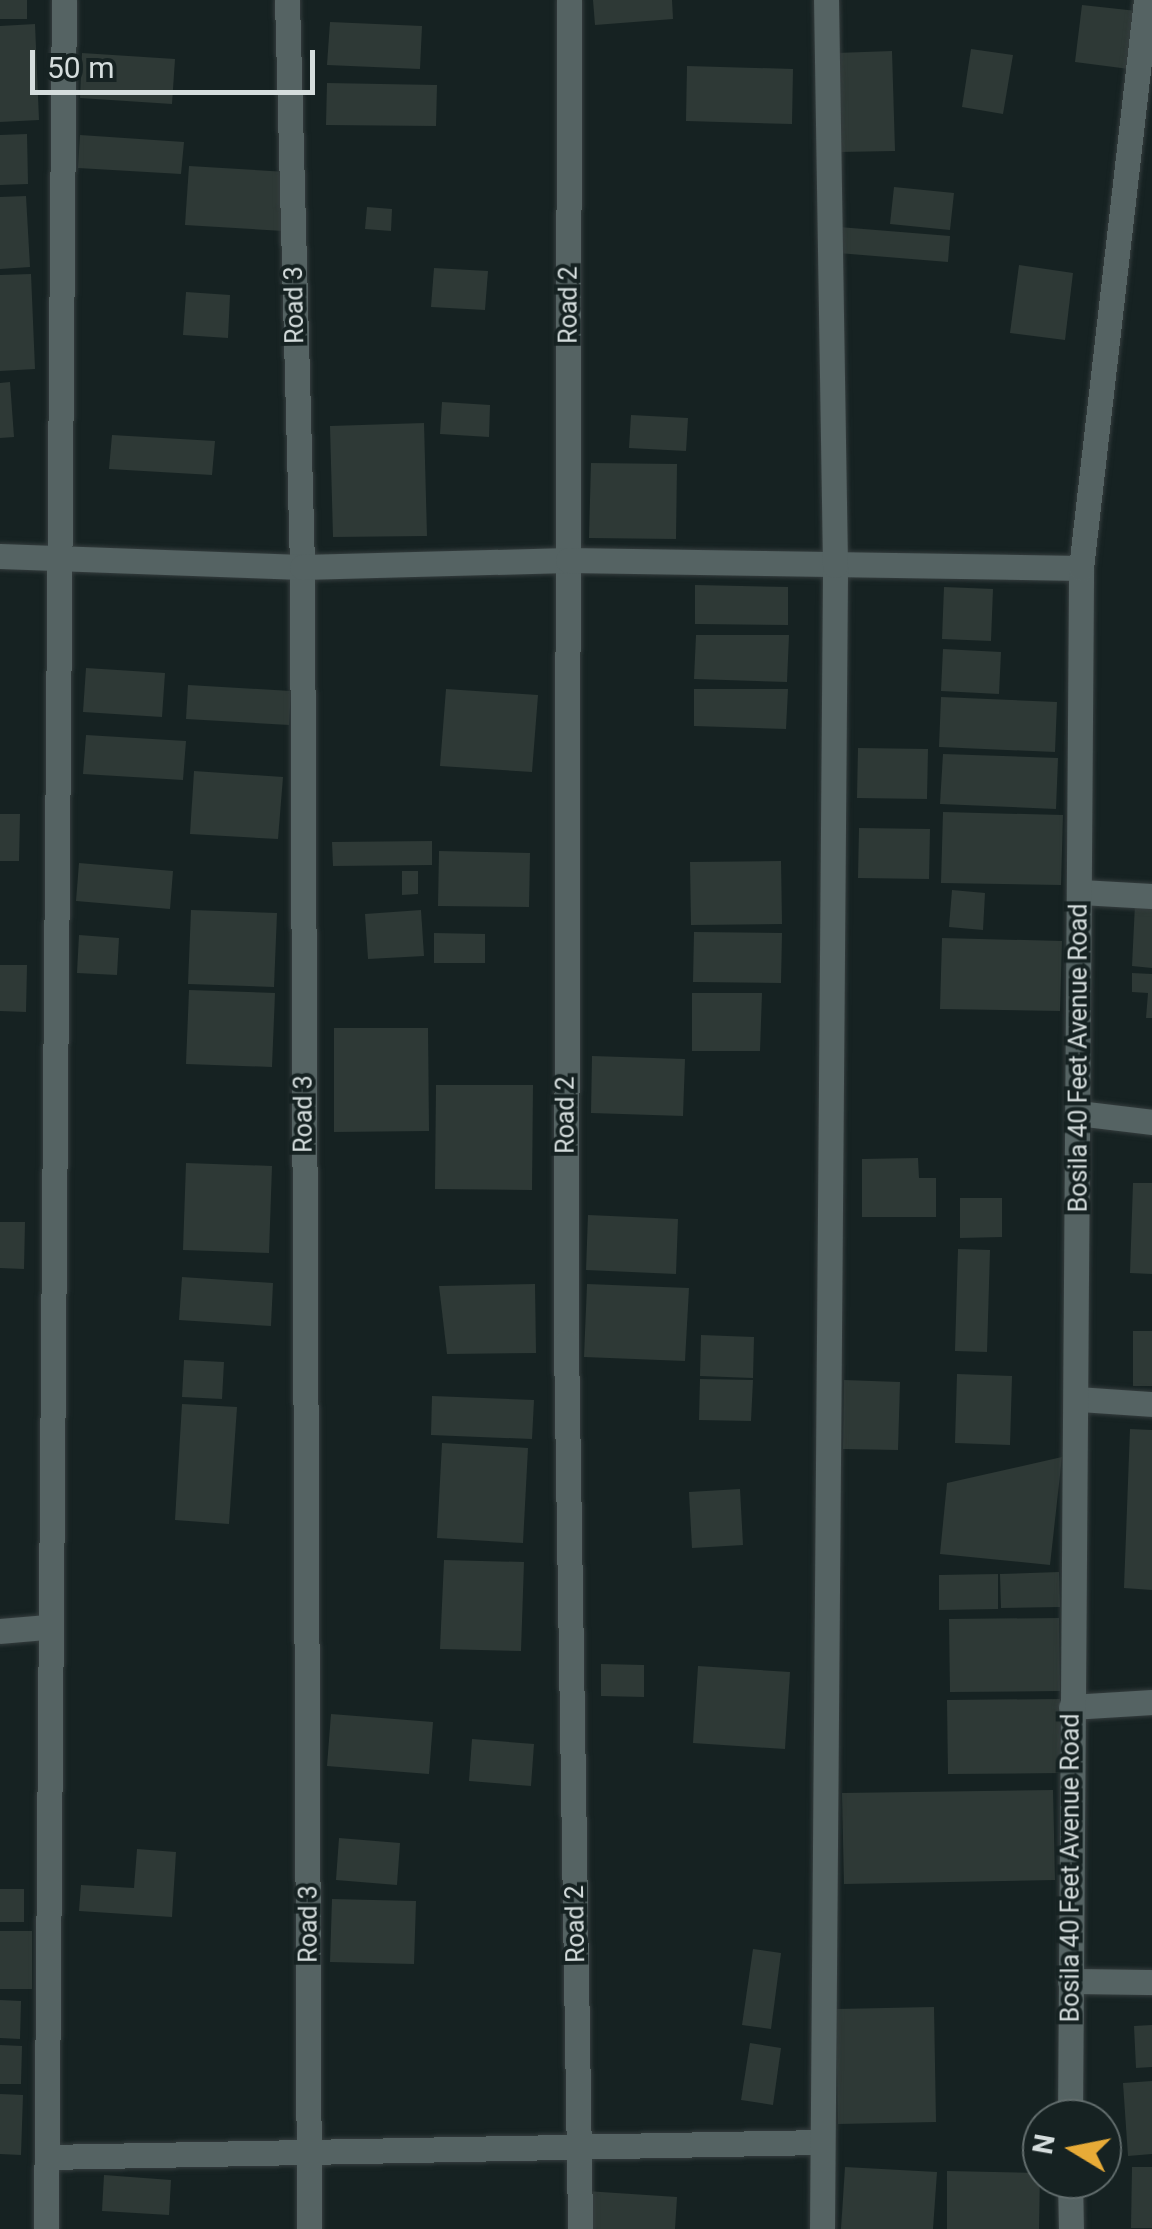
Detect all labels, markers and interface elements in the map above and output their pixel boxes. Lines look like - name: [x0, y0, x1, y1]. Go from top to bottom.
- scale bar: [35, 30, 320, 92]
- text: 50 m: [47, 50, 114, 85]
- street label: Road 3: [279, 266, 311, 344]
- street label: Road 2: [554, 266, 584, 344]
- street label: Bosila 40 Feet Avenue Road: [1064, 904, 1094, 1212]
- street label: Road 3: [289, 1075, 319, 1153]
- street label: Road 2: [551, 1076, 581, 1154]
- street label: Bosila 40 Feet Avenue Road: [1056, 1714, 1086, 2022]
- street label: Road 3: [294, 1885, 324, 1963]
- street label: Road 2: [560, 1885, 592, 1963]
- north arrow: [1022, 2099, 1122, 2199]
- text: N: [1026, 2131, 1062, 2157]

